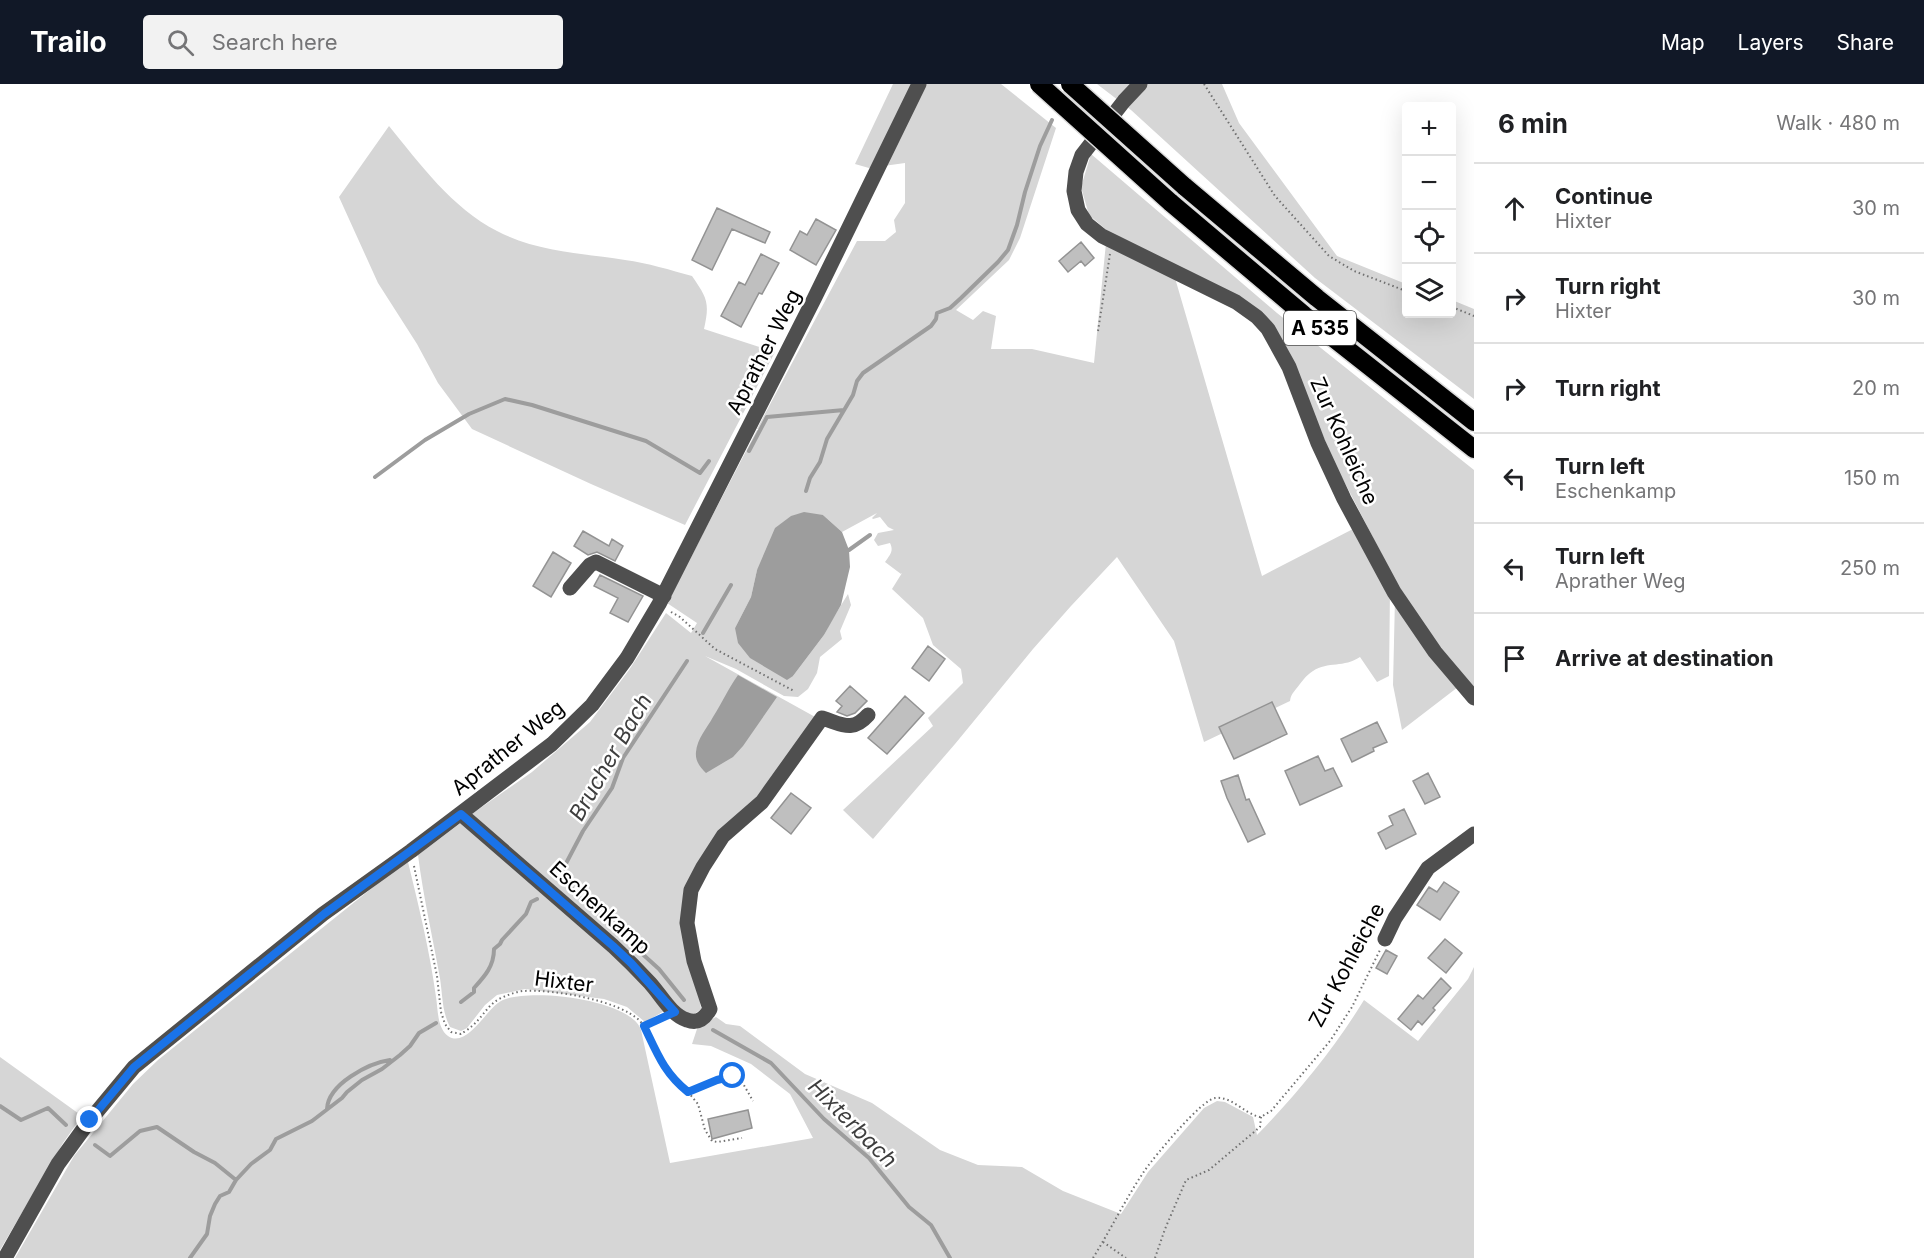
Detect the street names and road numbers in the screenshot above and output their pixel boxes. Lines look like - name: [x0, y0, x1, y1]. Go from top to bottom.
- street label: Aprather Weg: [721, 285, 806, 419]
- road number: A 535: [1284, 311, 1356, 345]
- street label: Zur Kohleiche: [1305, 373, 1384, 508]
- street label: Aprather Weg: [447, 695, 569, 800]
- street label: Eschenkamp: [545, 856, 656, 960]
- street label: Zur Kohleiche: [1303, 898, 1390, 1031]
- street label: Hixter: [533, 965, 595, 998]

